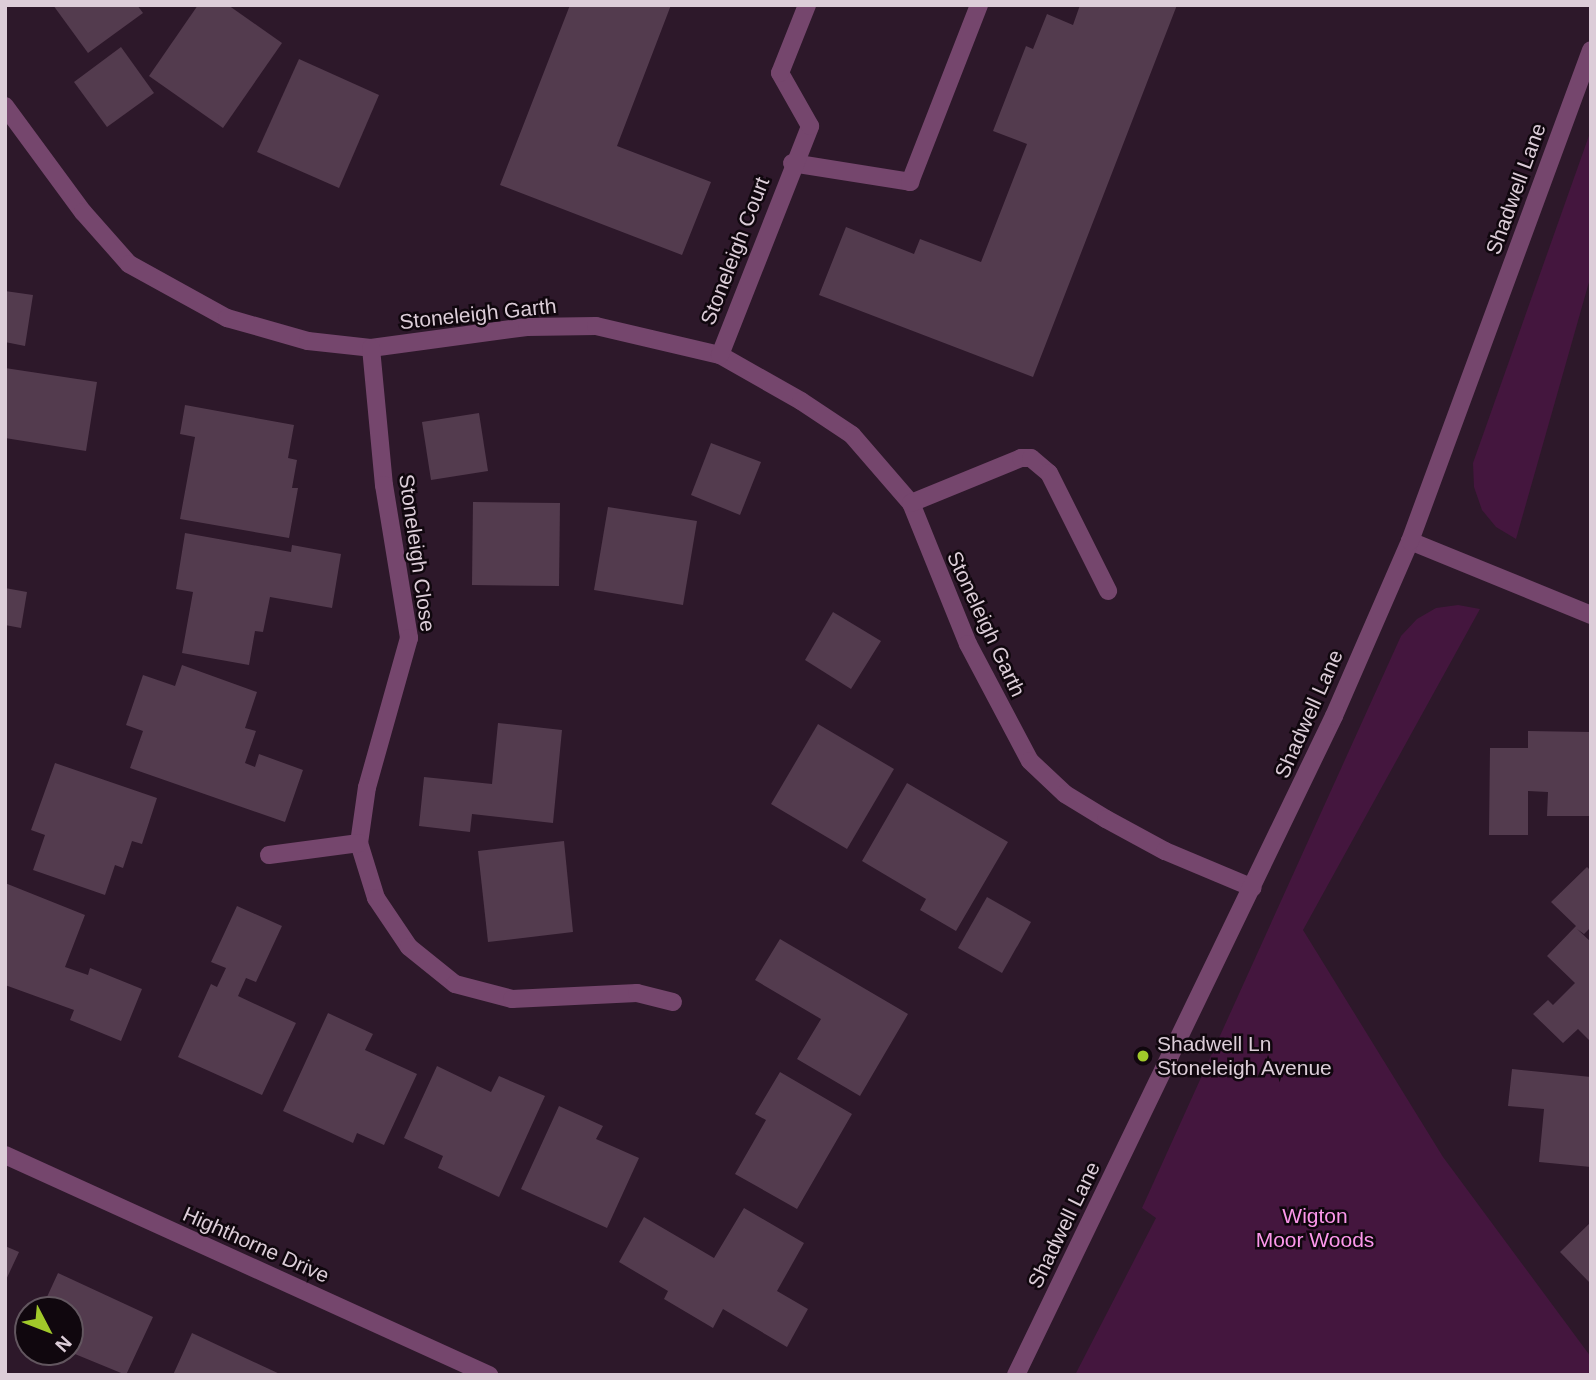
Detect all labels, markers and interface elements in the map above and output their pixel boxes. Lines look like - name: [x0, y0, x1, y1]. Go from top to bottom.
- street label: Shadwell Lane: [1481, 120, 1551, 258]
- street label: Stoneleigh Court: [695, 173, 775, 329]
- street label: Stoneleigh Garth: [398, 293, 558, 335]
- street label: Stoneleigh Close: [393, 473, 441, 633]
- street label: Stoneleigh Garth: [941, 547, 1031, 701]
- street label: Shadwell Lane: [1269, 646, 1349, 782]
- place label: Shadwell Ln Stoneleigh Avenue: [1157, 1031, 1333, 1081]
- marker: Shadwell Ln Stoneleigh Avenue: [1135, 1048, 1151, 1064]
- street label: Shadwell Lane: [1022, 1158, 1106, 1292]
- street label: Highthorne Drive: [179, 1201, 333, 1289]
- park label: Wigton Moor Woods: [1256, 1203, 1374, 1253]
- north arrow: [14, 1296, 84, 1366]
- text: N: [51, 1332, 76, 1356]

